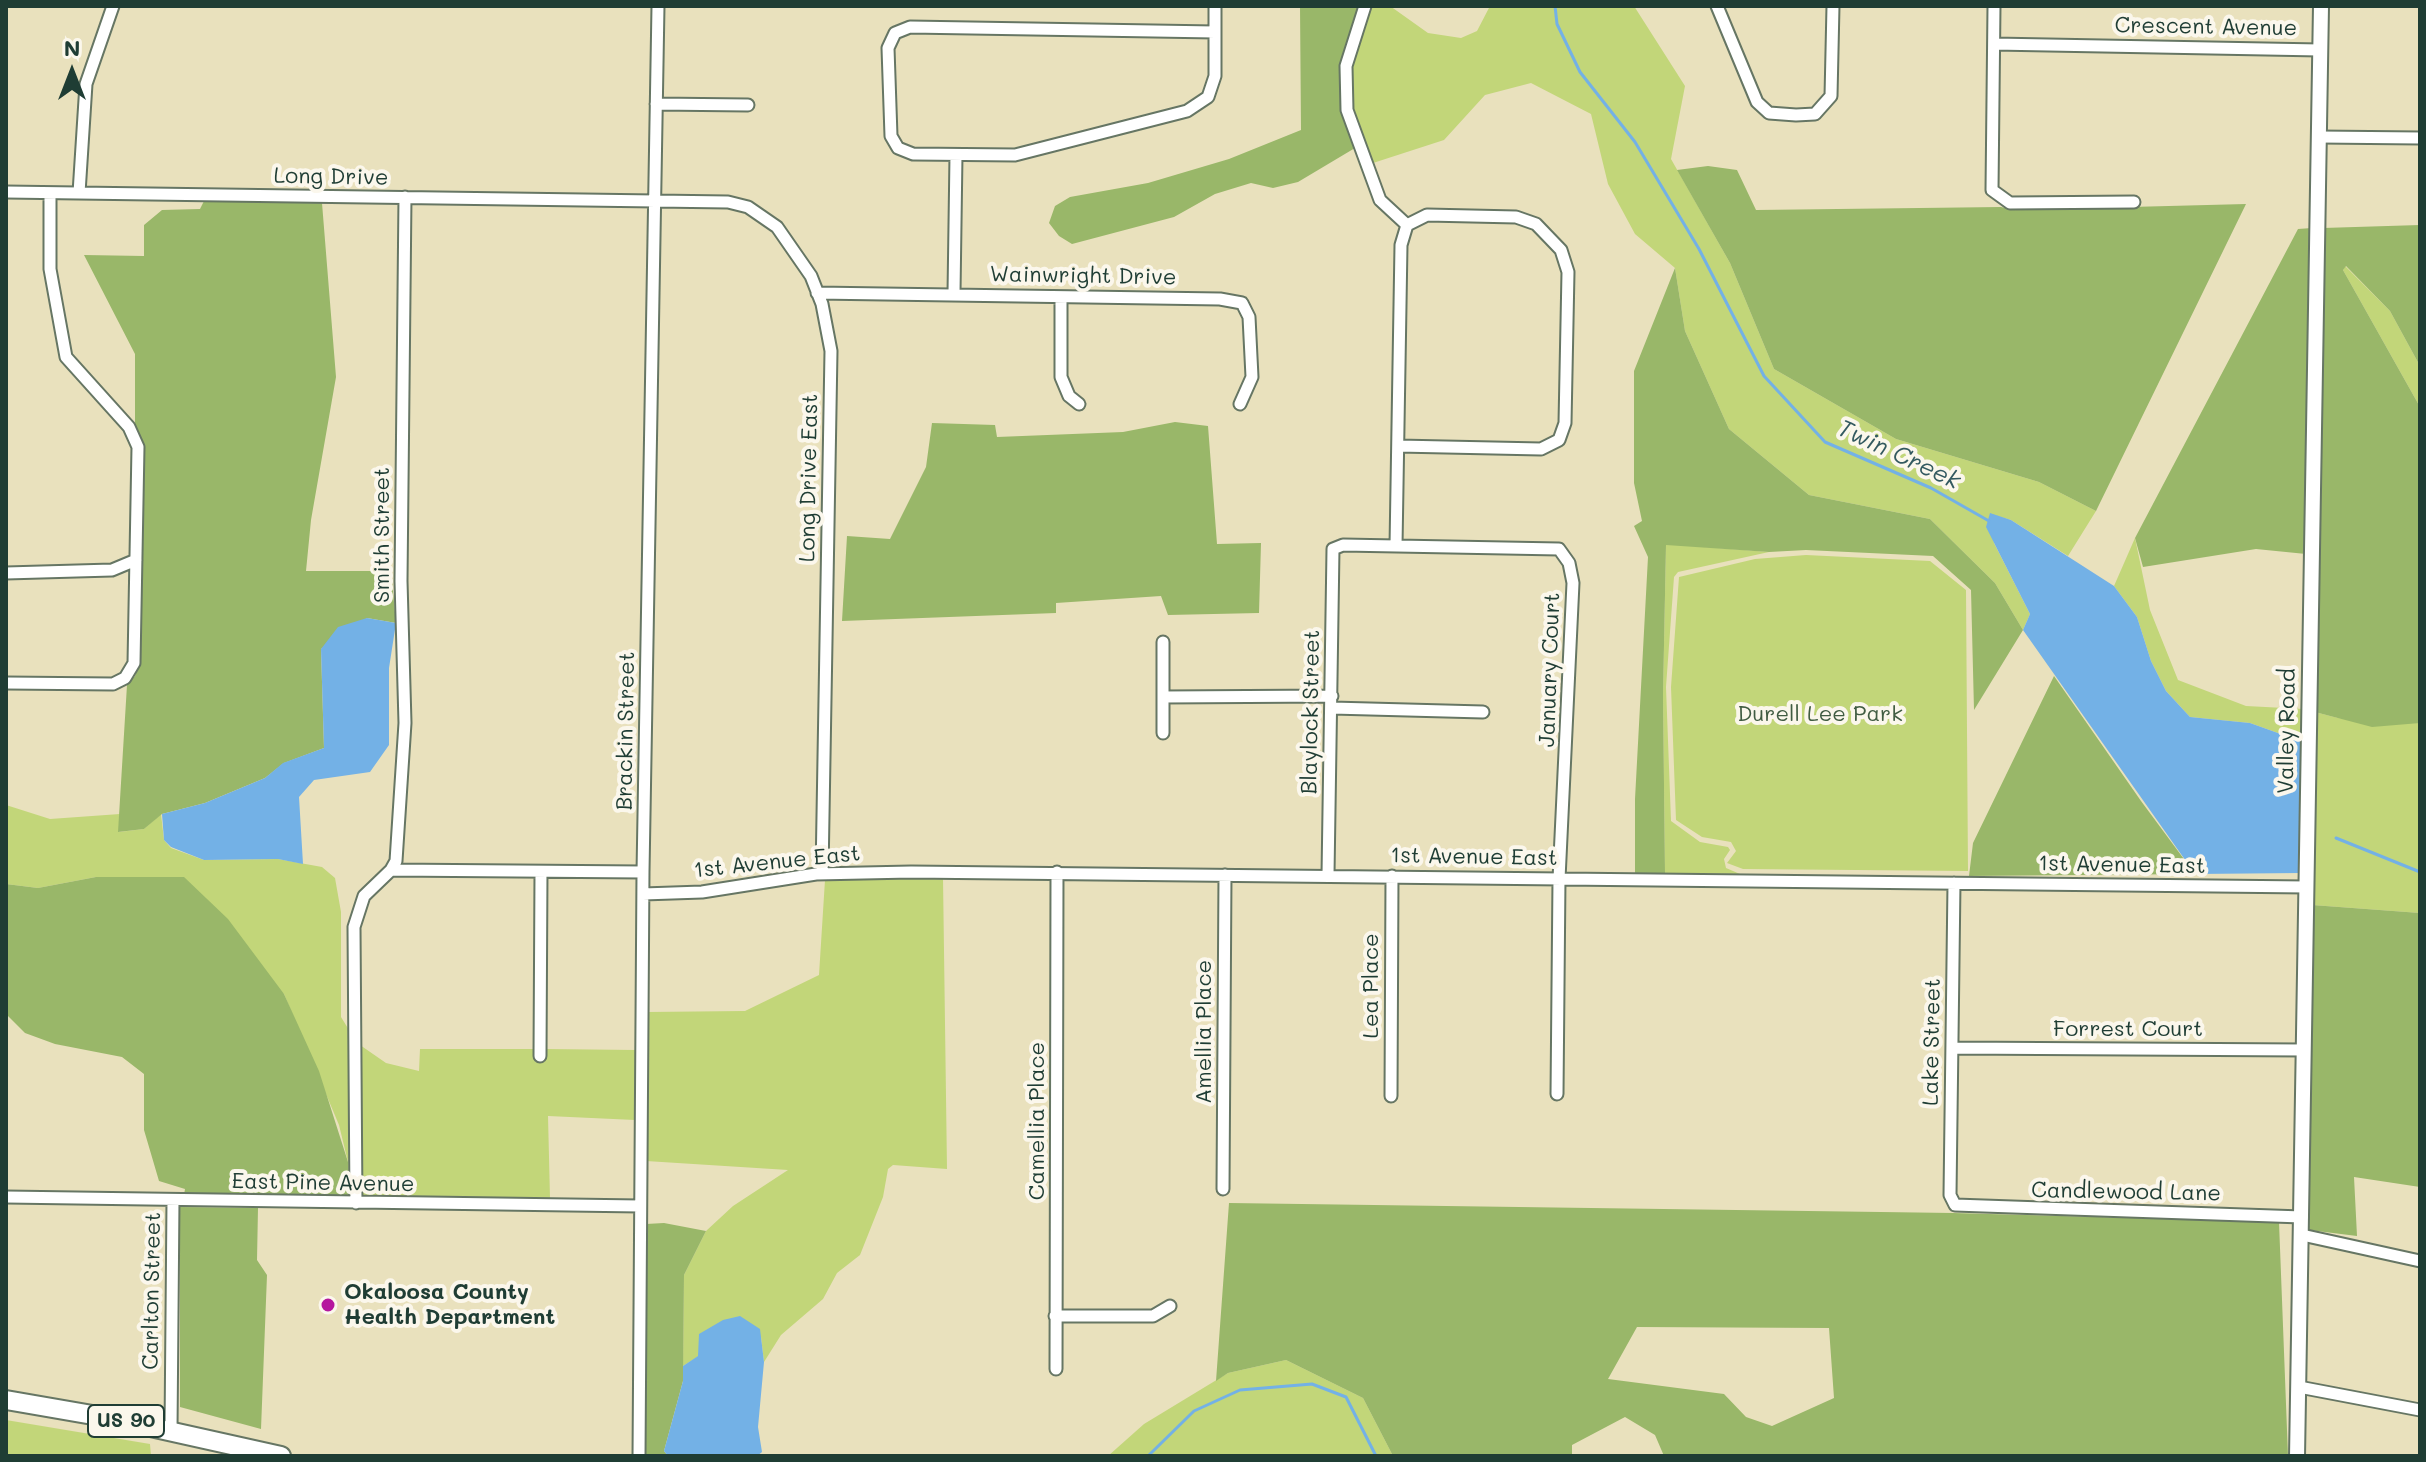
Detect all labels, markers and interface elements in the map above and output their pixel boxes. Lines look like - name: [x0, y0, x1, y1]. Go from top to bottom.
- street label: Crescent Avenue: [2114, 12, 2298, 42]
- north arrow: [32, 32, 112, 112]
- text: N: [64, 33, 80, 62]
- street label: Long Drive: [273, 163, 389, 191]
- street label: Wainwright Drive: [989, 261, 1177, 291]
- street label: Long Drive East: [794, 394, 824, 562]
- water label: Twin Creek: [1833, 414, 1965, 496]
- street label: Smith Street: [369, 467, 395, 603]
- street label: January Court: [1534, 592, 1566, 748]
- street label: Blaylock Street: [1296, 629, 1326, 795]
- street label: Brackin Street: [611, 651, 641, 811]
- street label: Valley Road: [2273, 668, 2301, 794]
- park label: Durell Lee Park: [1737, 701, 1903, 727]
- street label: 1st Avenue East: [693, 840, 861, 884]
- street label: 1st Avenue East: [1390, 842, 1558, 872]
- street label: 1st Avenue East: [2038, 850, 2206, 880]
- street label: Lea Place: [1358, 933, 1384, 1039]
- street label: Amellia Place: [1191, 960, 1217, 1104]
- street label: Lake Street: [1918, 978, 1946, 1106]
- street label: Forrest Court: [2053, 1016, 2203, 1042]
- street label: Camellia Place: [1024, 1042, 1050, 1200]
- street label: East Pine Avenue: [231, 1168, 415, 1198]
- street label: Candlewood Lane: [2031, 1177, 2221, 1207]
- street label: Carlton Street: [137, 1212, 167, 1370]
- place label: Okaloosa County Health Department: [344, 1279, 555, 1330]
- marker: Okaloosa County Health Department: [319, 1296, 337, 1314]
- road number: US 90: [88, 1405, 164, 1437]

